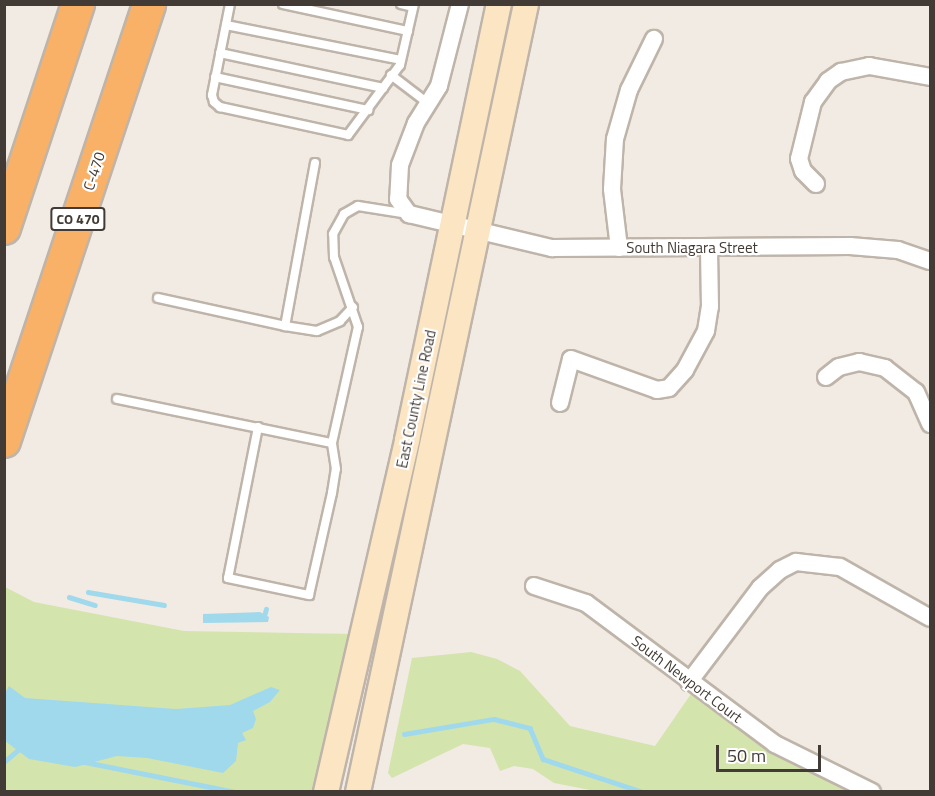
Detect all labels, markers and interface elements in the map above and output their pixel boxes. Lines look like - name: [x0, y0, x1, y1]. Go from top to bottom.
- street label: C-470: [79, 149, 109, 193]
- road number: CO 470: [50, 208, 106, 230]
- street label: South Niagara Street: [626, 239, 758, 257]
- street label: East County Line Road: [393, 328, 439, 470]
- street label: South Newport Court: [628, 632, 746, 726]
- scale bar: [719, 733, 824, 771]
- text: 50 m: [727, 742, 766, 769]

